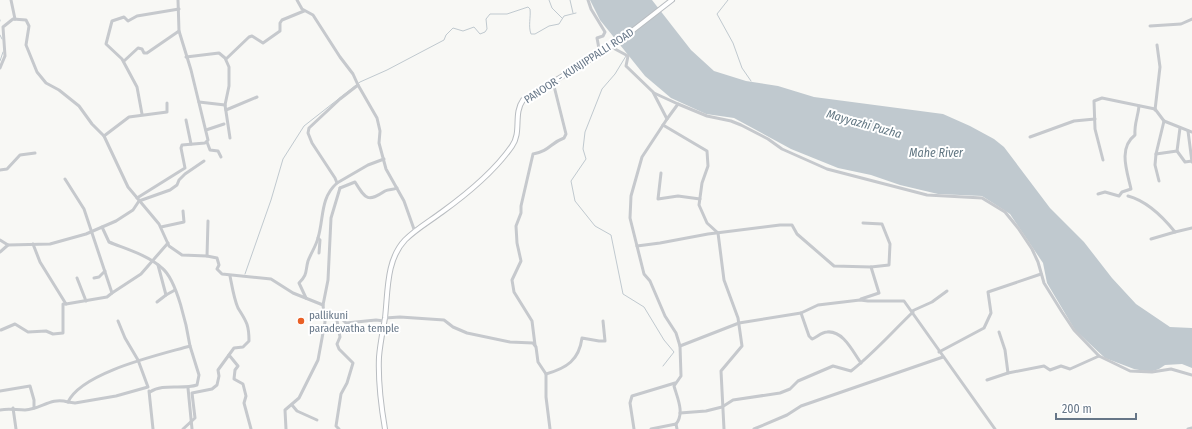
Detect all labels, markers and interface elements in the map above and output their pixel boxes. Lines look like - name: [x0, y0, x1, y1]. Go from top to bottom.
- street label: PANOOR - KUNJIPPALLI ROAD: [522, 26, 636, 106]
- water label: Mayyazhi Puzha: [825, 107, 903, 141]
- water label: Mahe River: [909, 146, 964, 160]
- place label: pallikuni paradevatha temple: [309, 309, 399, 335]
- marker: pallikuni paradevatha temple: [296, 316, 306, 326]
- scale bar: [1056, 395, 1136, 421]
- text: 200 m: [1062, 402, 1092, 416]

